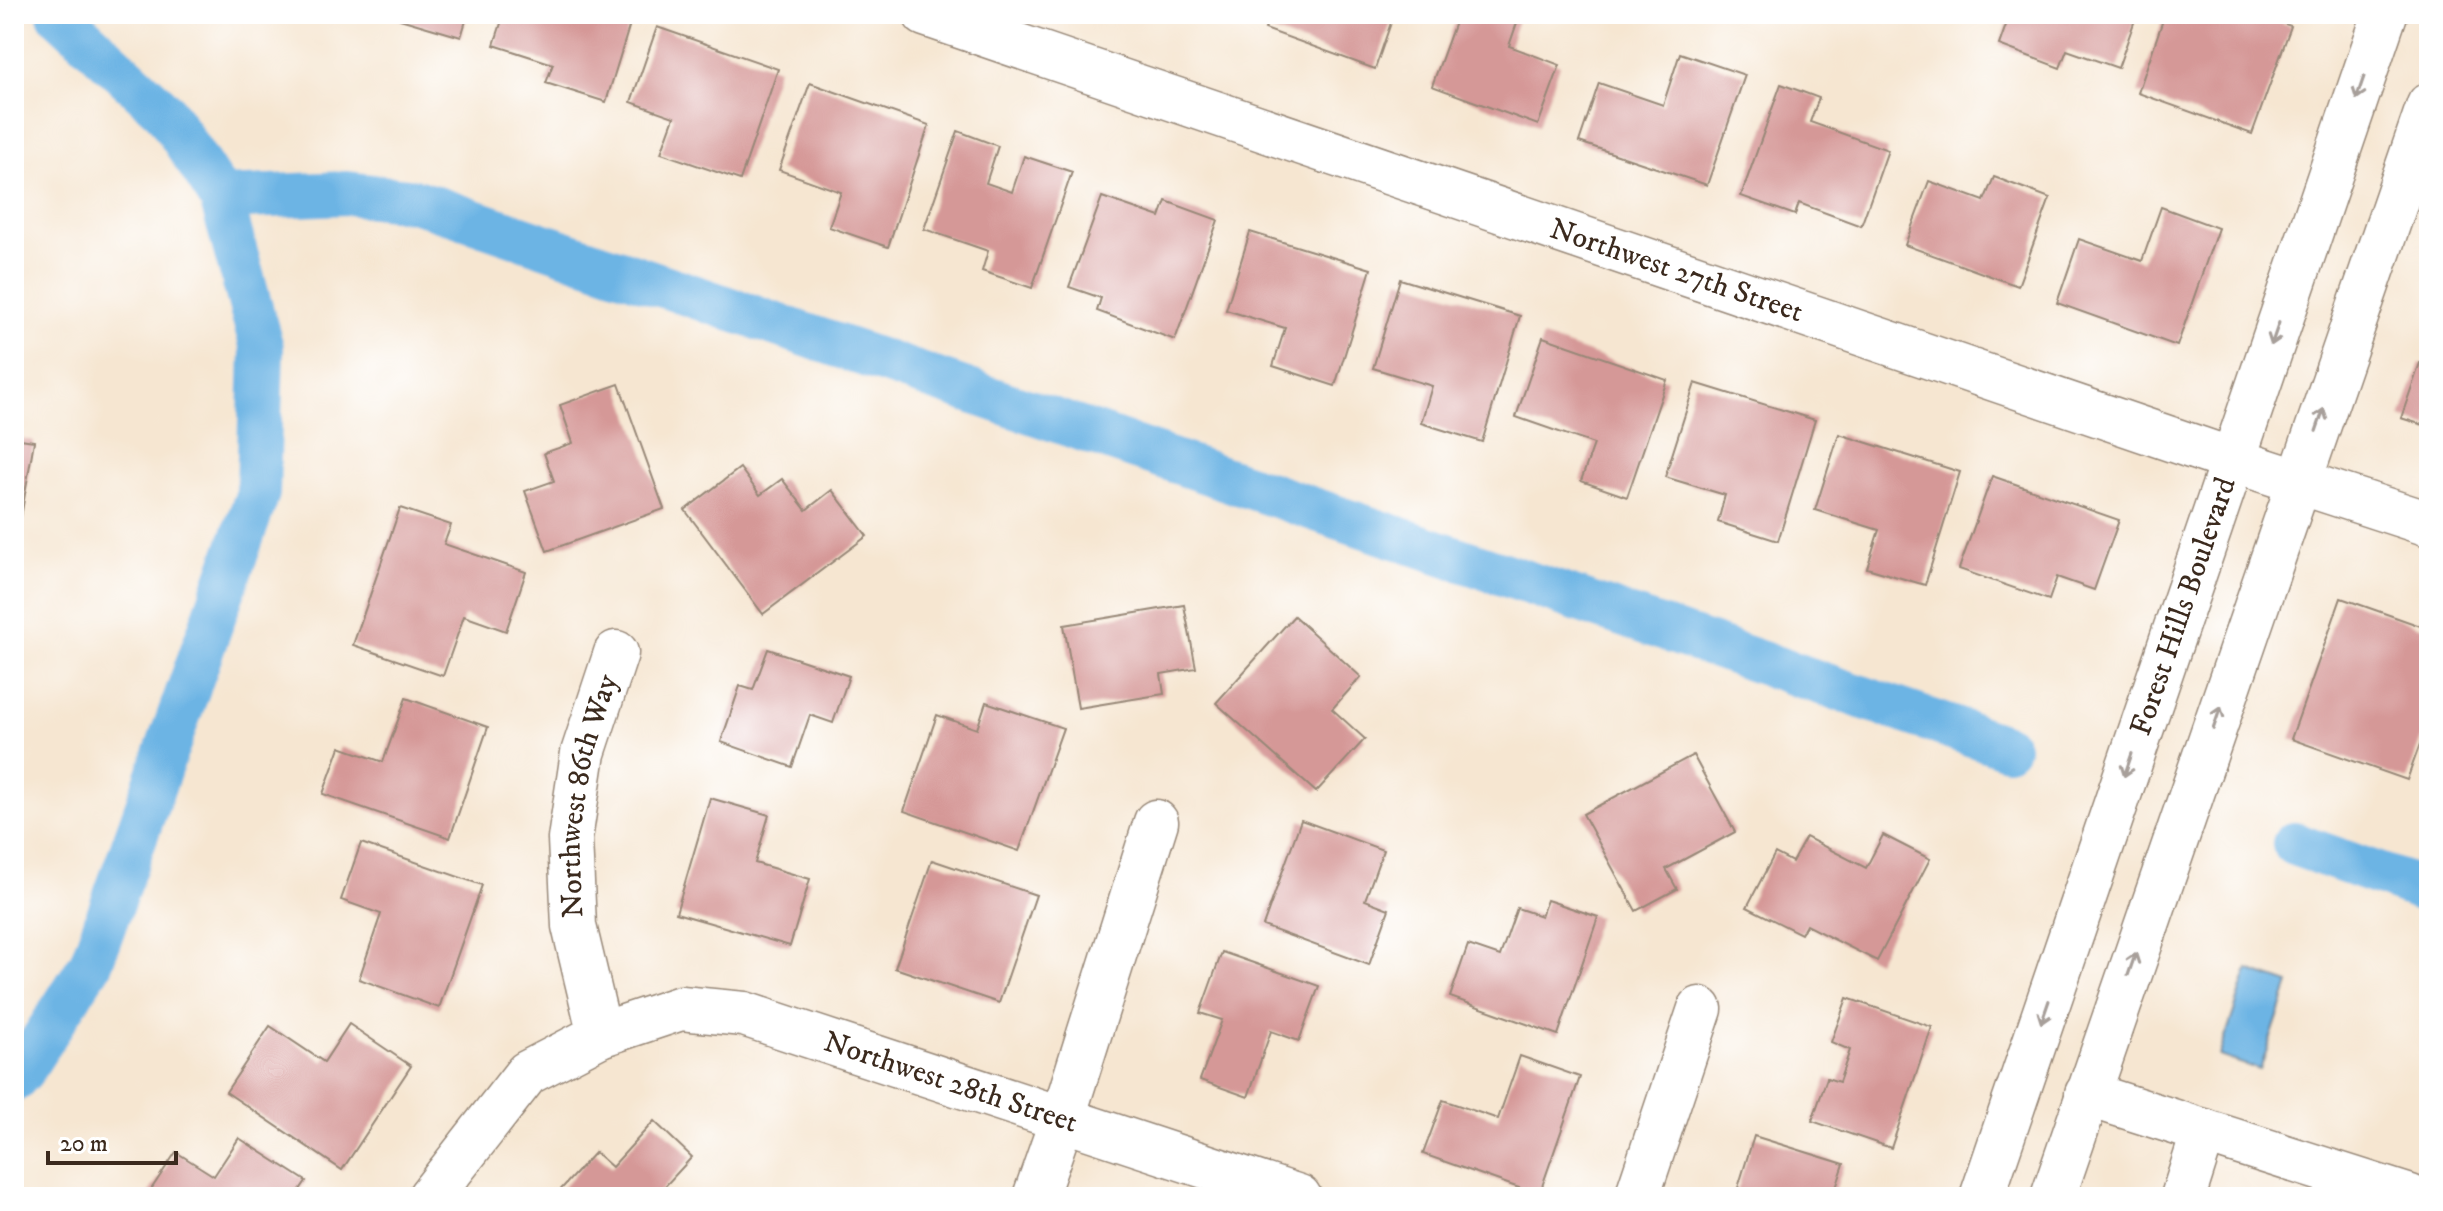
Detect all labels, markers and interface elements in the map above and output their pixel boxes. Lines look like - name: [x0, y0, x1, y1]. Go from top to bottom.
- one-way arrow: [2351, 75, 2366, 100]
- street label: Northwest 27th Street: [1545, 210, 1808, 331]
- one-way arrow: [2267, 321, 2282, 346]
- one-way arrow: [2314, 407, 2329, 432]
- street label: Forest Hills Boulevard: [2122, 472, 2244, 740]
- street label: Northwest 86th Way: [551, 669, 626, 919]
- one-way arrow: [2211, 706, 2225, 731]
- one-way arrow: [2120, 753, 2135, 778]
- one-way arrow: [2125, 952, 2140, 977]
- one-way arrow: [2036, 999, 2051, 1024]
- street label: Northwest 28th Street: [819, 1023, 1082, 1141]
- scale bar: [48, 1115, 176, 1165]
- text: 20 m: [60, 1129, 108, 1159]

